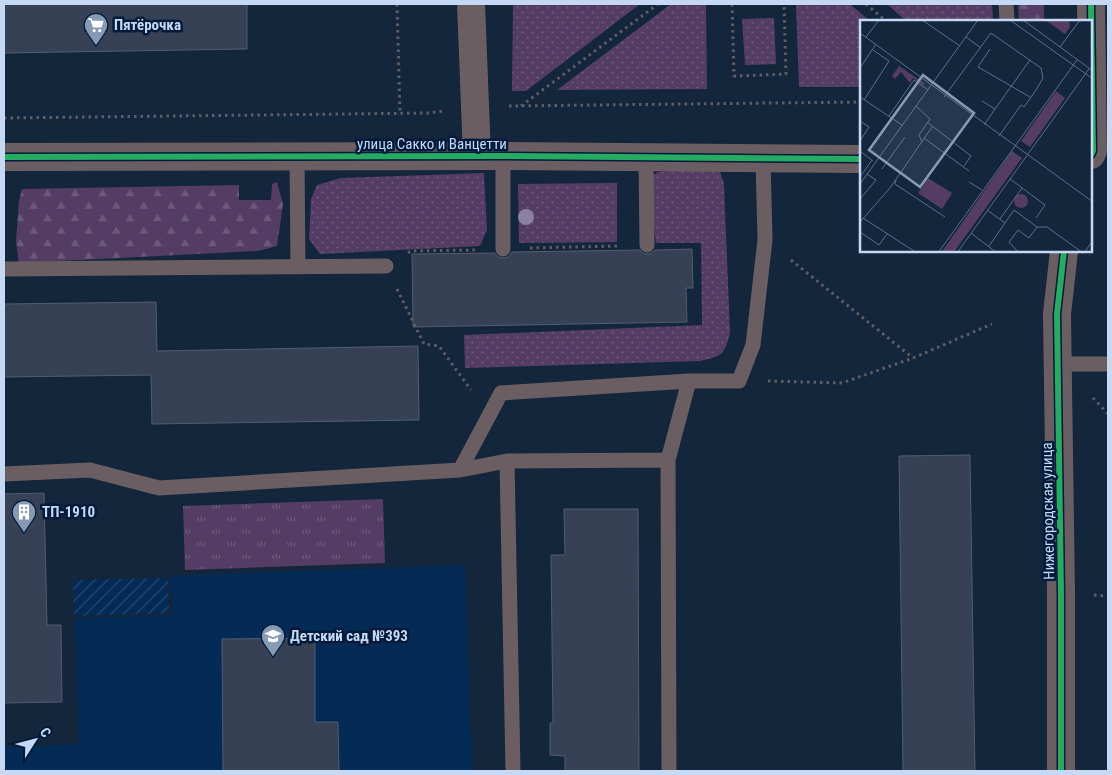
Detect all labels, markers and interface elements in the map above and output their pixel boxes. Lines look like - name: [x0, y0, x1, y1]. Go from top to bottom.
- supermarket icon: Пятёрочка: [83, 12, 109, 46]
- place label: Пятёрочка: [114, 16, 181, 34]
- inset map: [860, 20, 1092, 252]
- street label: улица Сакко и Ванцетти: [357, 135, 507, 153]
- street label: Нижегородская улица: [1038, 442, 1058, 580]
- building icon: ТП-1910: [11, 499, 37, 533]
- place label: ТП-1910: [42, 503, 95, 521]
- school or university icon: Детский сад №393: [260, 623, 286, 657]
- place label: Детский сад №393: [290, 627, 408, 645]
- north arrow: [10, 715, 60, 765]
- text: С: [37, 724, 54, 740]

